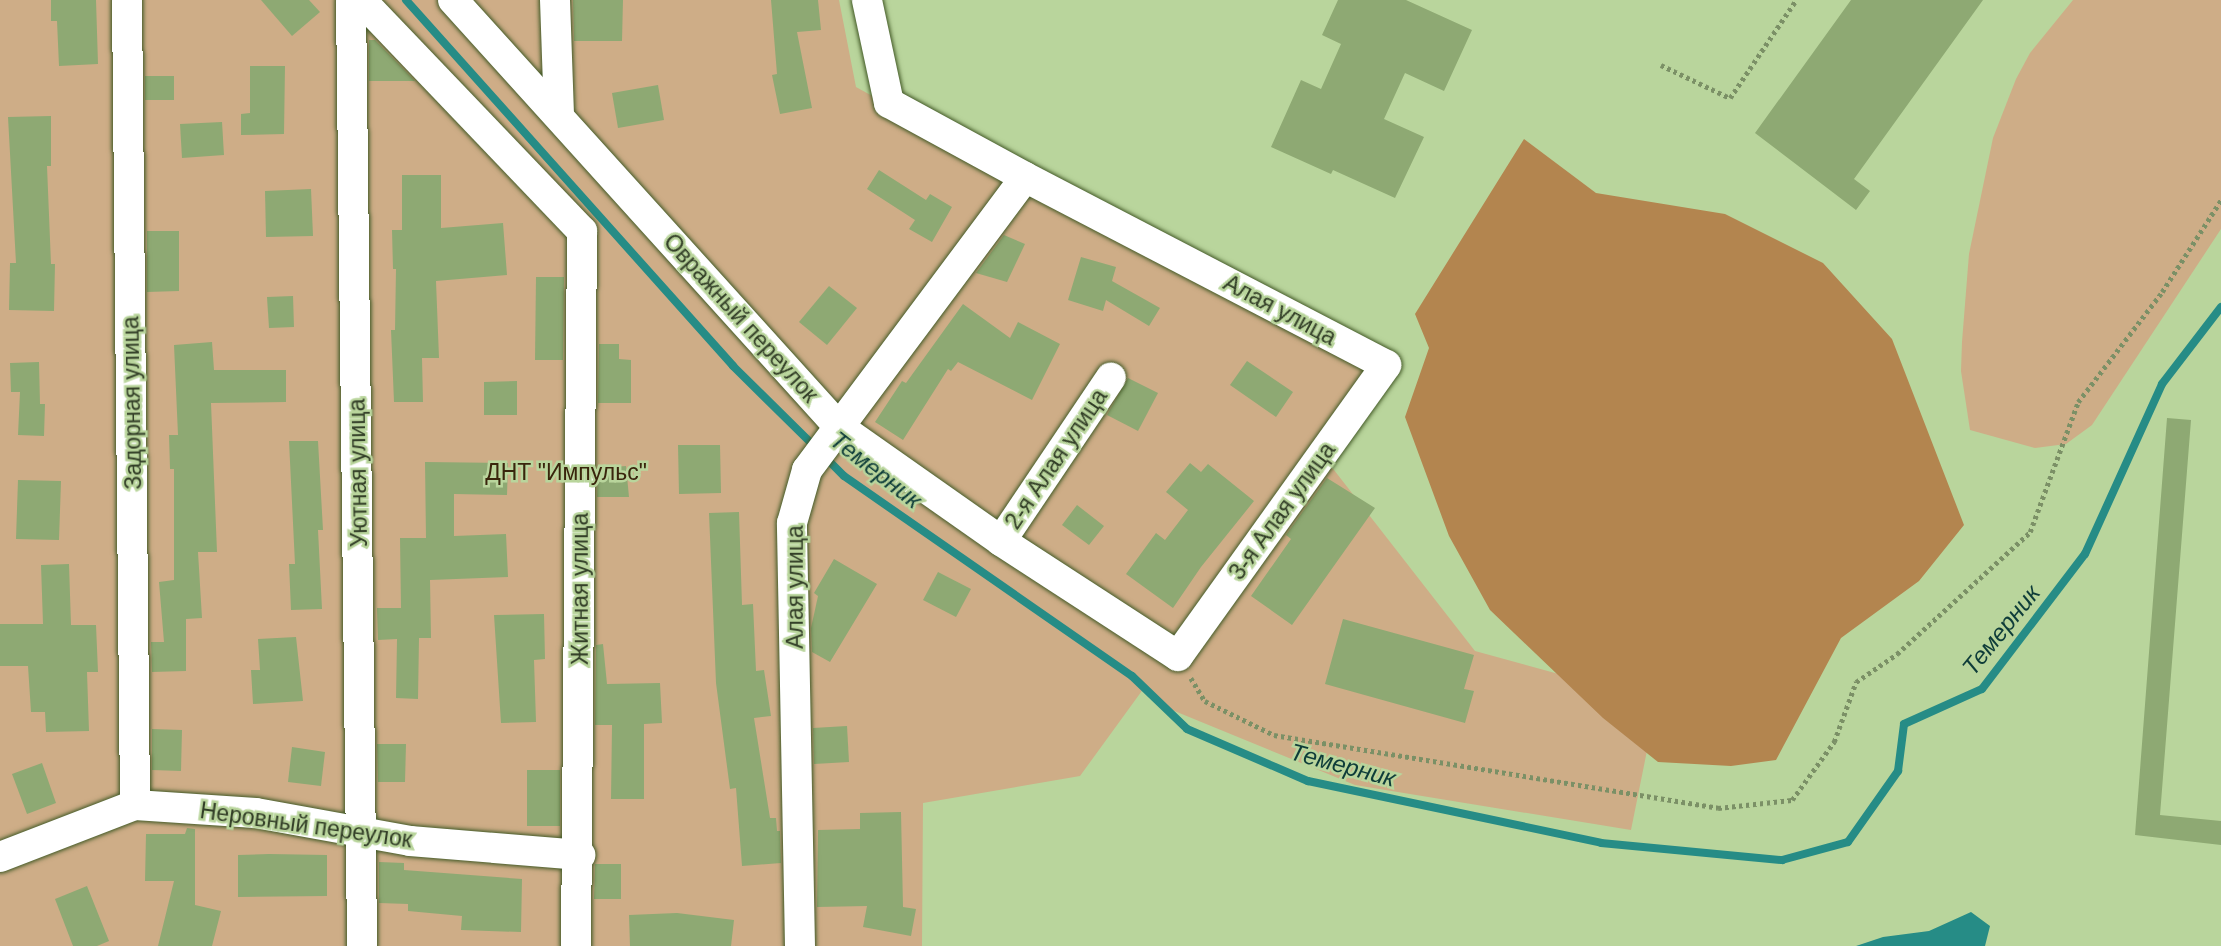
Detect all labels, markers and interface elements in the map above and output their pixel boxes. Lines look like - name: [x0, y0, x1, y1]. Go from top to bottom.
- street label: Овражный переулок: [658, 228, 824, 408]
- street label: Алая улица: [1219, 269, 1341, 351]
- street label: Задорная улица: [117, 316, 147, 490]
- street label: 2-я Алая улица: [999, 384, 1113, 534]
- street label: Уютная улица: [343, 399, 373, 547]
- water label: Темерник: [825, 425, 927, 515]
- street label: 3-я Алая улица: [1223, 437, 1341, 585]
- park label: ДНТ "Импульс": [485, 458, 647, 486]
- street label: Житная улица: [566, 513, 594, 665]
- street label: Алая улица: [781, 525, 809, 649]
- water label: Темерник: [1956, 579, 2046, 681]
- water label: Темерник: [1287, 737, 1399, 793]
- street label: Неровный переулок: [198, 796, 414, 854]

